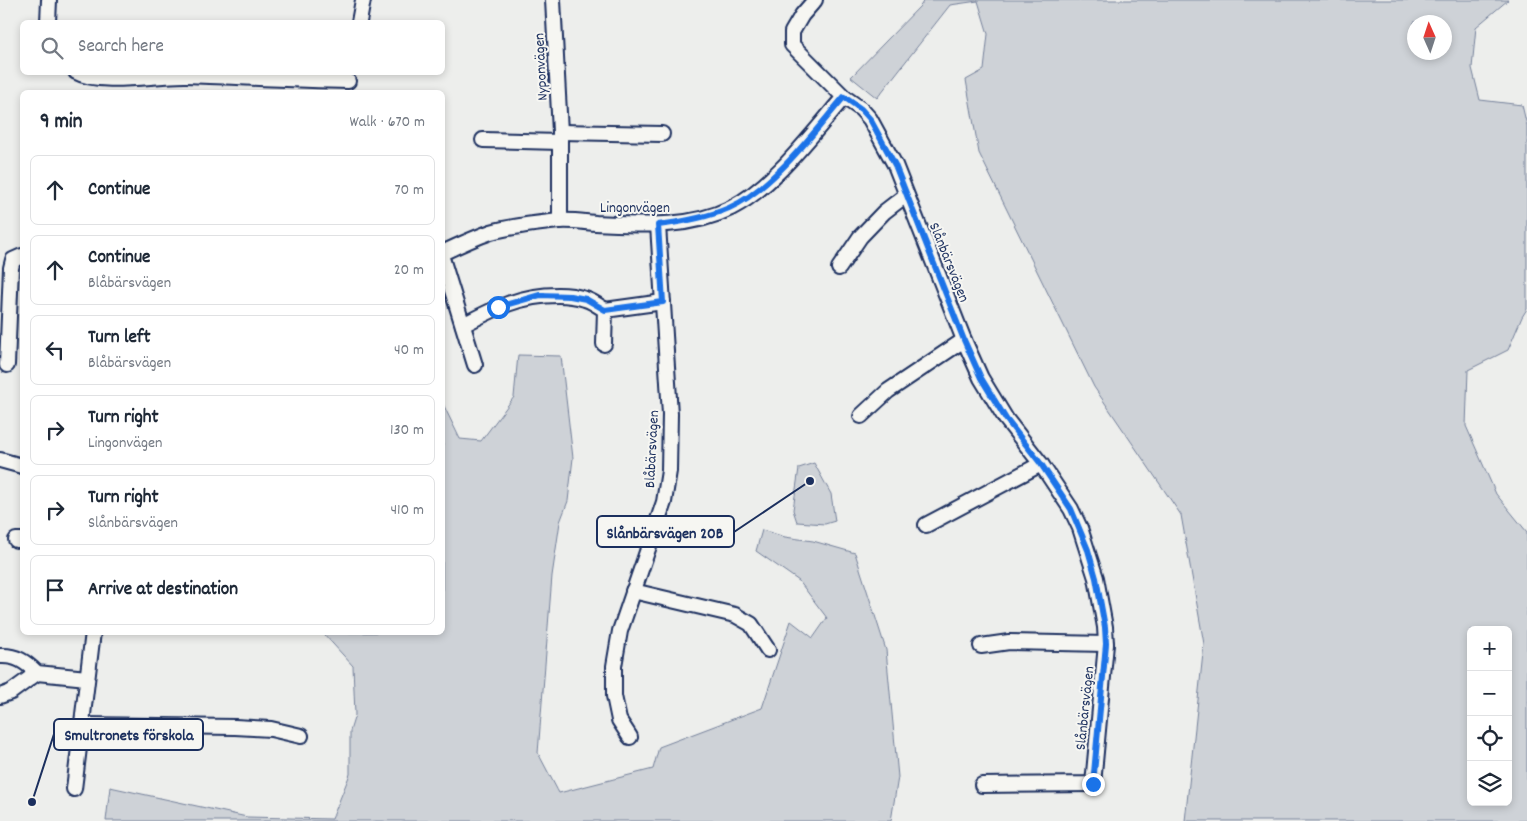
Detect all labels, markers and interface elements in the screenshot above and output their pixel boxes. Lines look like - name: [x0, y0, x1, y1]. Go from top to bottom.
- north arrow: [1407, 15, 1452, 60]
- search box: [20, 20, 445, 75]
- street label: Nyponvägen: [529, 32, 555, 101]
- icon: search: [38, 34, 66, 62]
- text: Search here: [78, 34, 164, 61]
- text: 9 min: [40, 108, 82, 138]
- text: Walk · 670 m: [350, 111, 425, 134]
- icon: ahead: [41, 176, 69, 204]
- text: Continue: [88, 177, 150, 204]
- text: 70 m: [394, 179, 424, 202]
- street label: Lingonvägen: [600, 198, 670, 220]
- street label: Slånbärsvägen: [922, 220, 974, 306]
- text: Continue: [88, 245, 150, 272]
- icon: ahead: [41, 256, 69, 284]
- text: 20 m: [394, 259, 424, 282]
- text: Blåbärsvägen: [88, 272, 171, 295]
- route start: [487, 296, 510, 319]
- text: Turn left: [88, 325, 151, 352]
- icon: left: [41, 336, 69, 364]
- text: 40 m: [394, 339, 424, 362]
- text: Blåbärsvägen: [88, 352, 171, 375]
- text: Turn right: [88, 405, 159, 432]
- street label: Blåbärsvägen: [640, 410, 666, 489]
- icon: right: [41, 416, 69, 444]
- text: 130 m: [390, 419, 424, 442]
- text: Lingonvägen: [88, 432, 162, 455]
- text: Turn right: [88, 485, 159, 512]
- icon: right: [41, 496, 69, 524]
- text: 410 m: [390, 499, 424, 522]
- text: Slånbärsvägen: [88, 512, 178, 535]
- callout: Slånbärsvägen 20B: [597, 516, 734, 547]
- text: Slånbärsvägen 20B: [607, 523, 724, 546]
- icon: arrive: [41, 576, 69, 604]
- text: Arrive at destination: [88, 577, 238, 604]
- map controls: [1467, 626, 1512, 806]
- button: +: [1467, 626, 1512, 671]
- street label: Slånbärsvägen: [1071, 665, 1101, 751]
- button: −: [1467, 671, 1512, 716]
- button: locate: [1467, 716, 1512, 761]
- callout: Smultronets förskola: [54, 719, 203, 750]
- text: Smultronets förskola: [65, 725, 195, 748]
- button: layers: [1467, 761, 1512, 806]
- route end: [1082, 773, 1105, 796]

